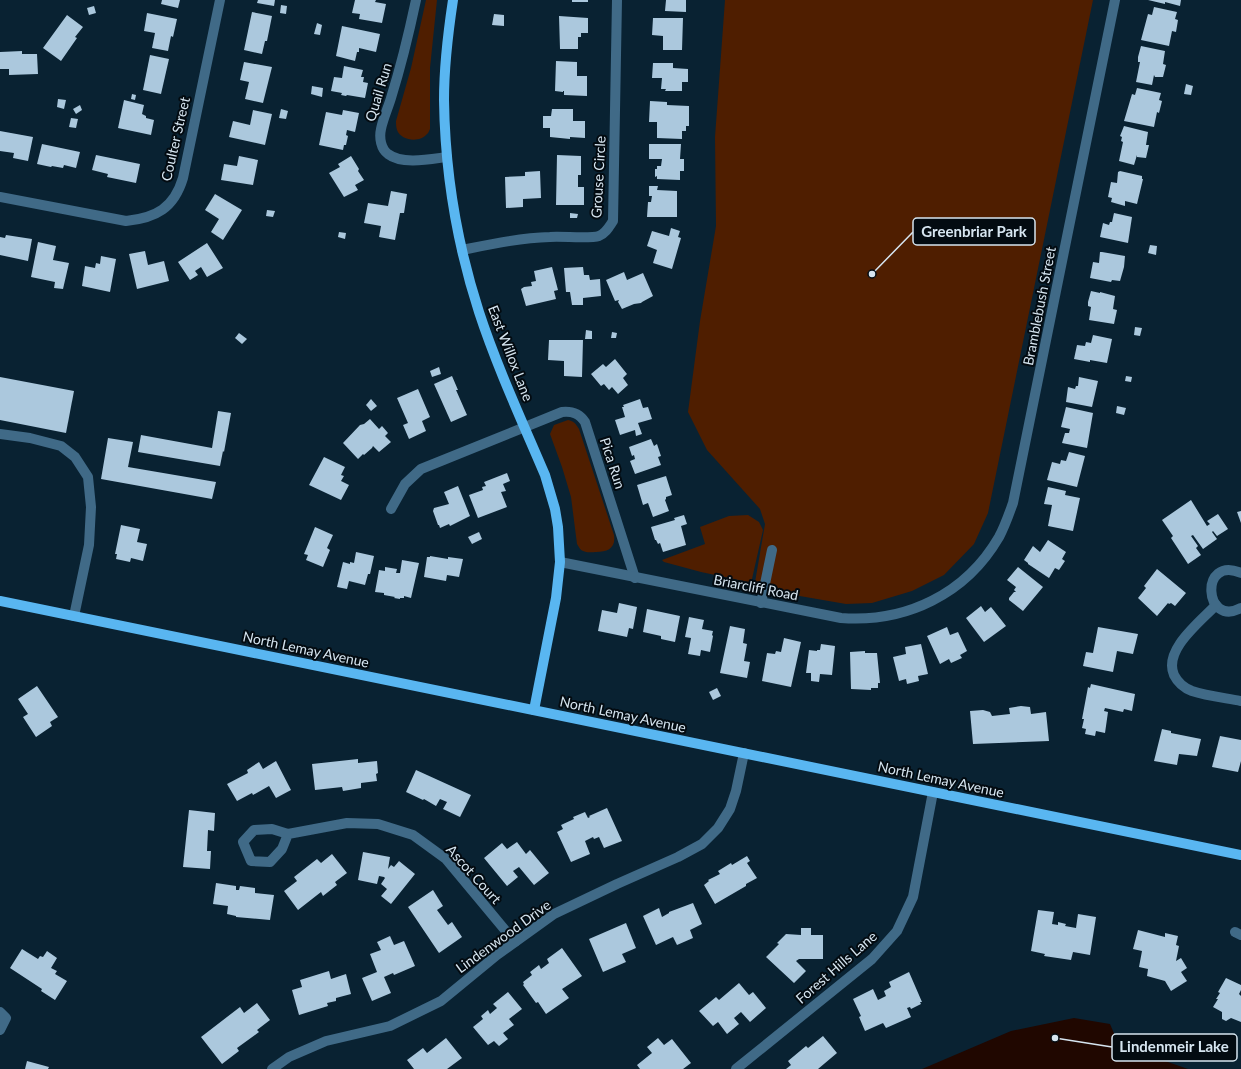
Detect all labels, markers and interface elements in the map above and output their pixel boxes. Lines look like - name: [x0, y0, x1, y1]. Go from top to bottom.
- street label: Quail Run: [361, 61, 395, 123]
- street label: Coulter Street: [157, 95, 193, 183]
- street label: Grouse Circle: [587, 135, 609, 219]
- callout: Greenbriar Park: [913, 218, 1035, 245]
- text: Greenbriar Park: [921, 222, 1028, 240]
- street label: Bramblebush Street: [1019, 245, 1059, 367]
- street label: East Willox Lane: [485, 303, 537, 403]
- street label: Pica Run: [597, 435, 629, 491]
- street label: Briarcliff Road: [712, 570, 800, 604]
- street label: North Lemay Avenue: [241, 627, 371, 671]
- street label: North Lemay Avenue: [558, 692, 688, 736]
- street label: North Lemay Avenue: [876, 757, 1006, 801]
- street label: Ascot Court: [443, 841, 505, 907]
- street label: Lindenwood Drive: [452, 896, 554, 976]
- street label: Forest Hills Lane: [792, 927, 880, 1007]
- callout: Lindenmeir Lake: [1112, 1034, 1237, 1061]
- text: Lindenmeir Lake: [1119, 1037, 1229, 1055]

